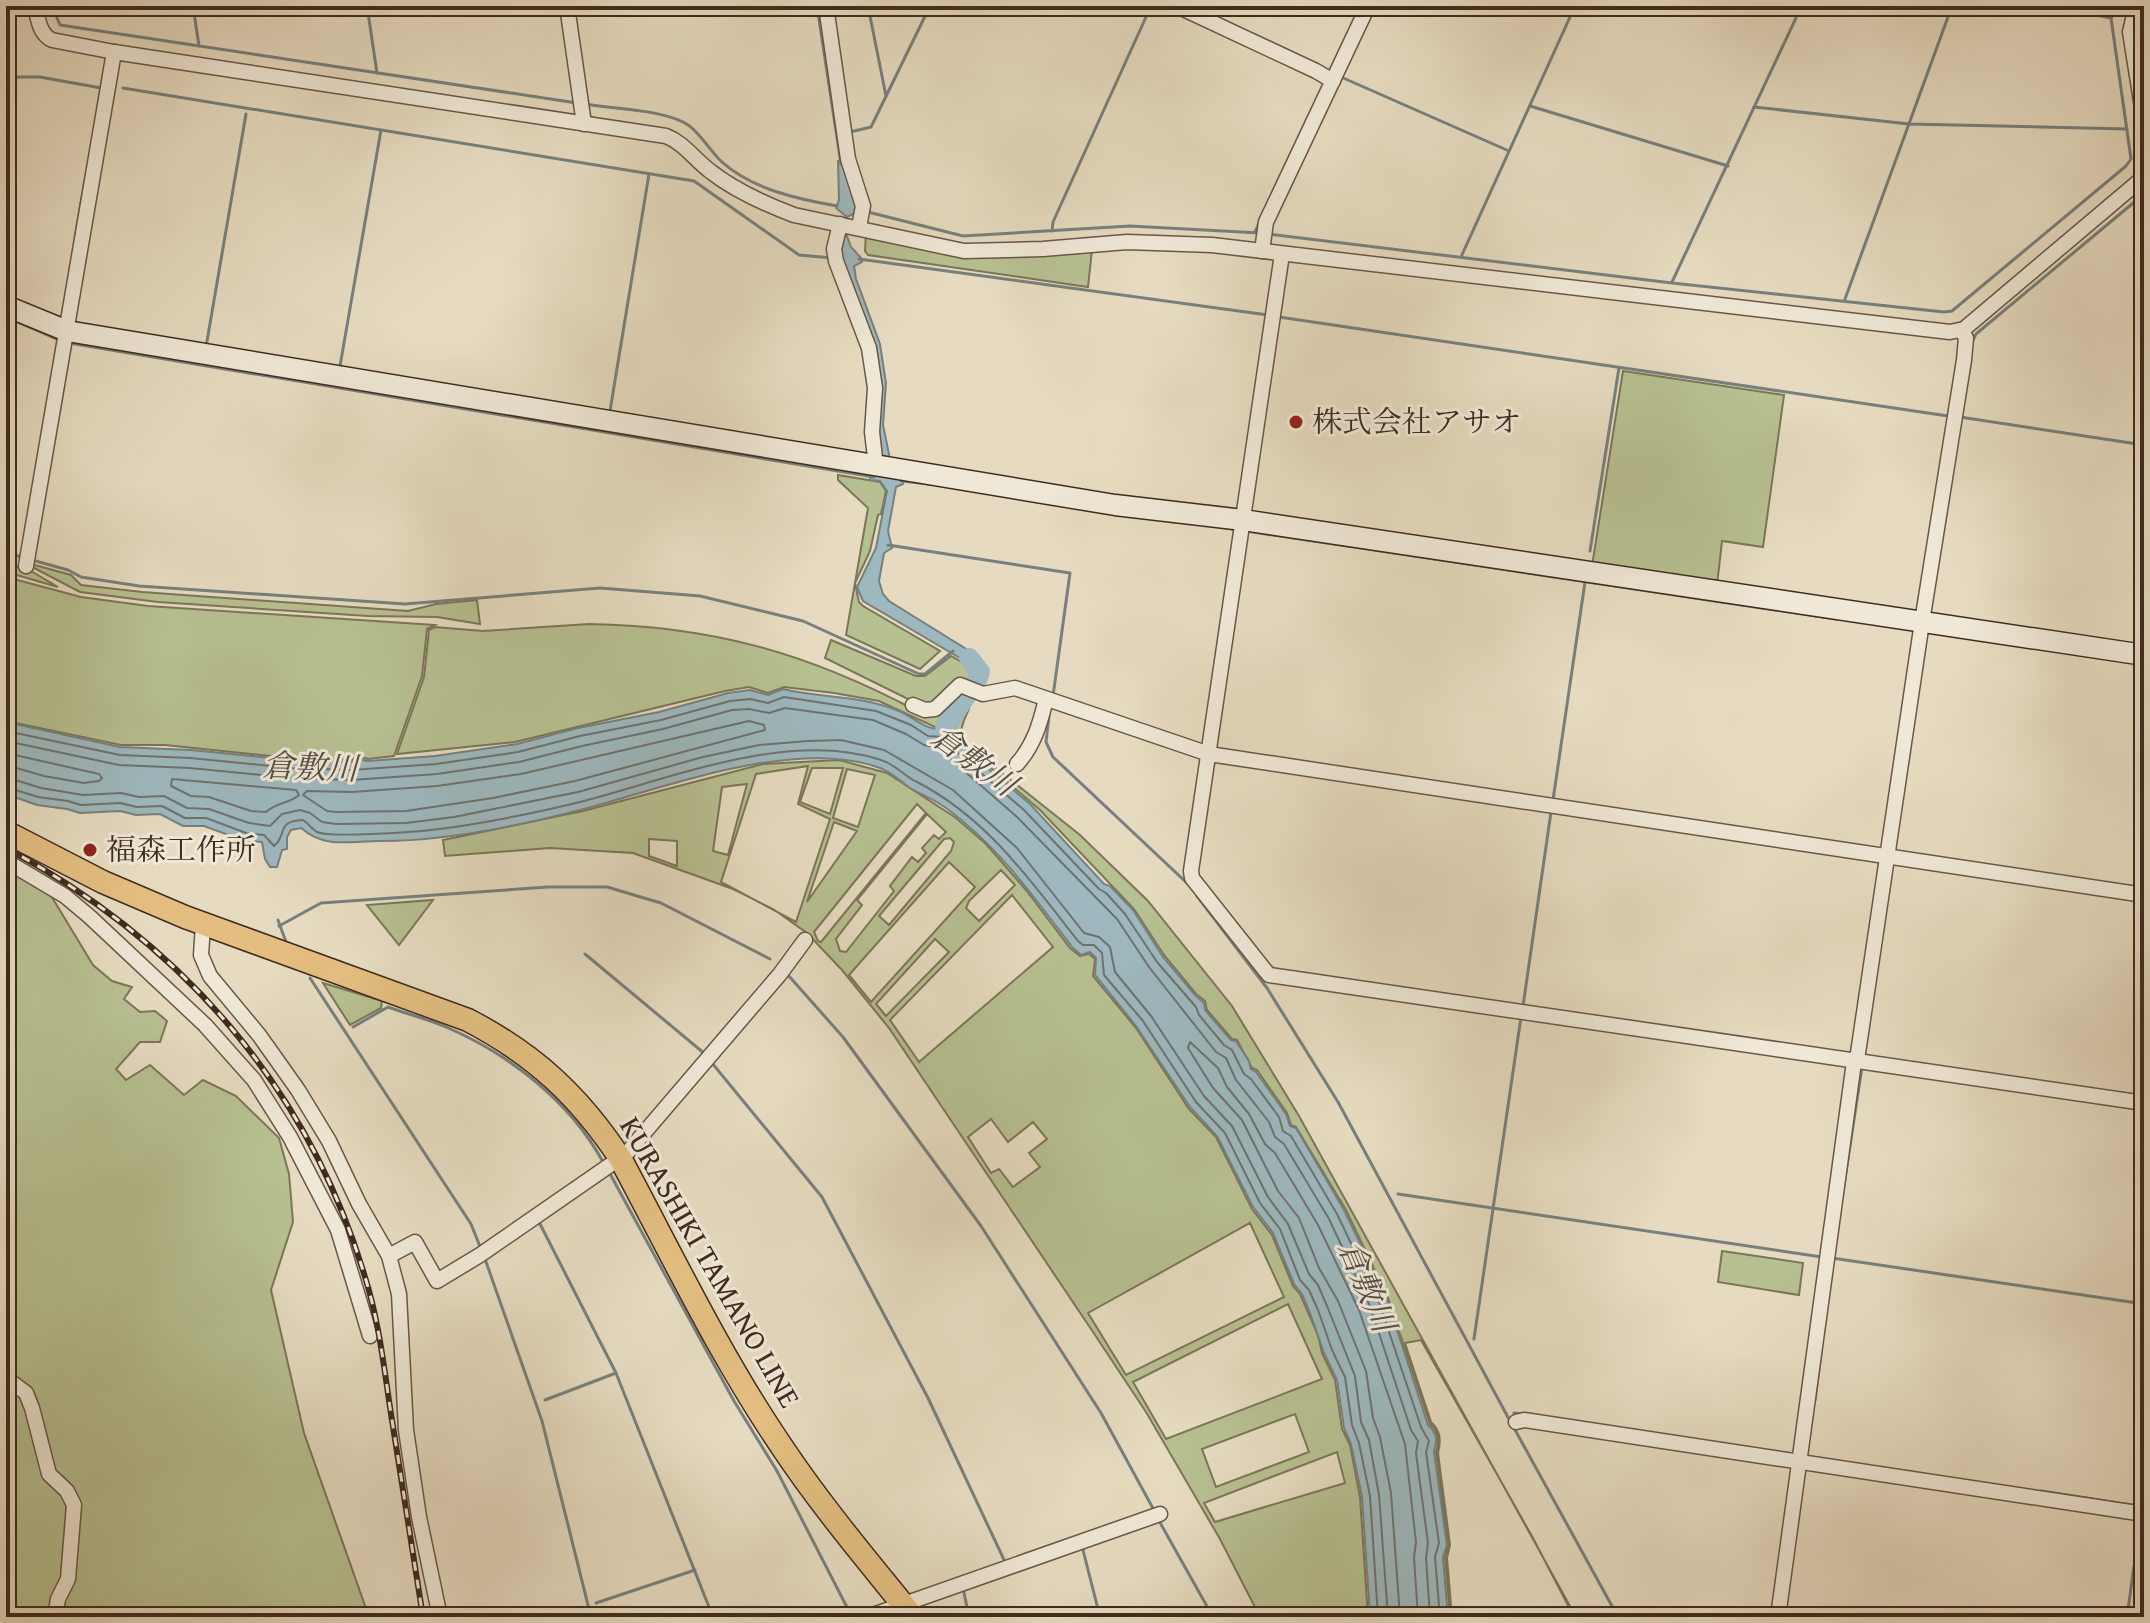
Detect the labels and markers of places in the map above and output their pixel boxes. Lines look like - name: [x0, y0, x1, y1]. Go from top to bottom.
- place label: 株式会社アサオ: [1312, 399, 1521, 443]
- marker: 株式会社アサオ: [1287, 413, 1305, 431]
- place label: 福森工作所: [106, 827, 256, 871]
- marker: 福森工作所: [81, 841, 99, 859]

